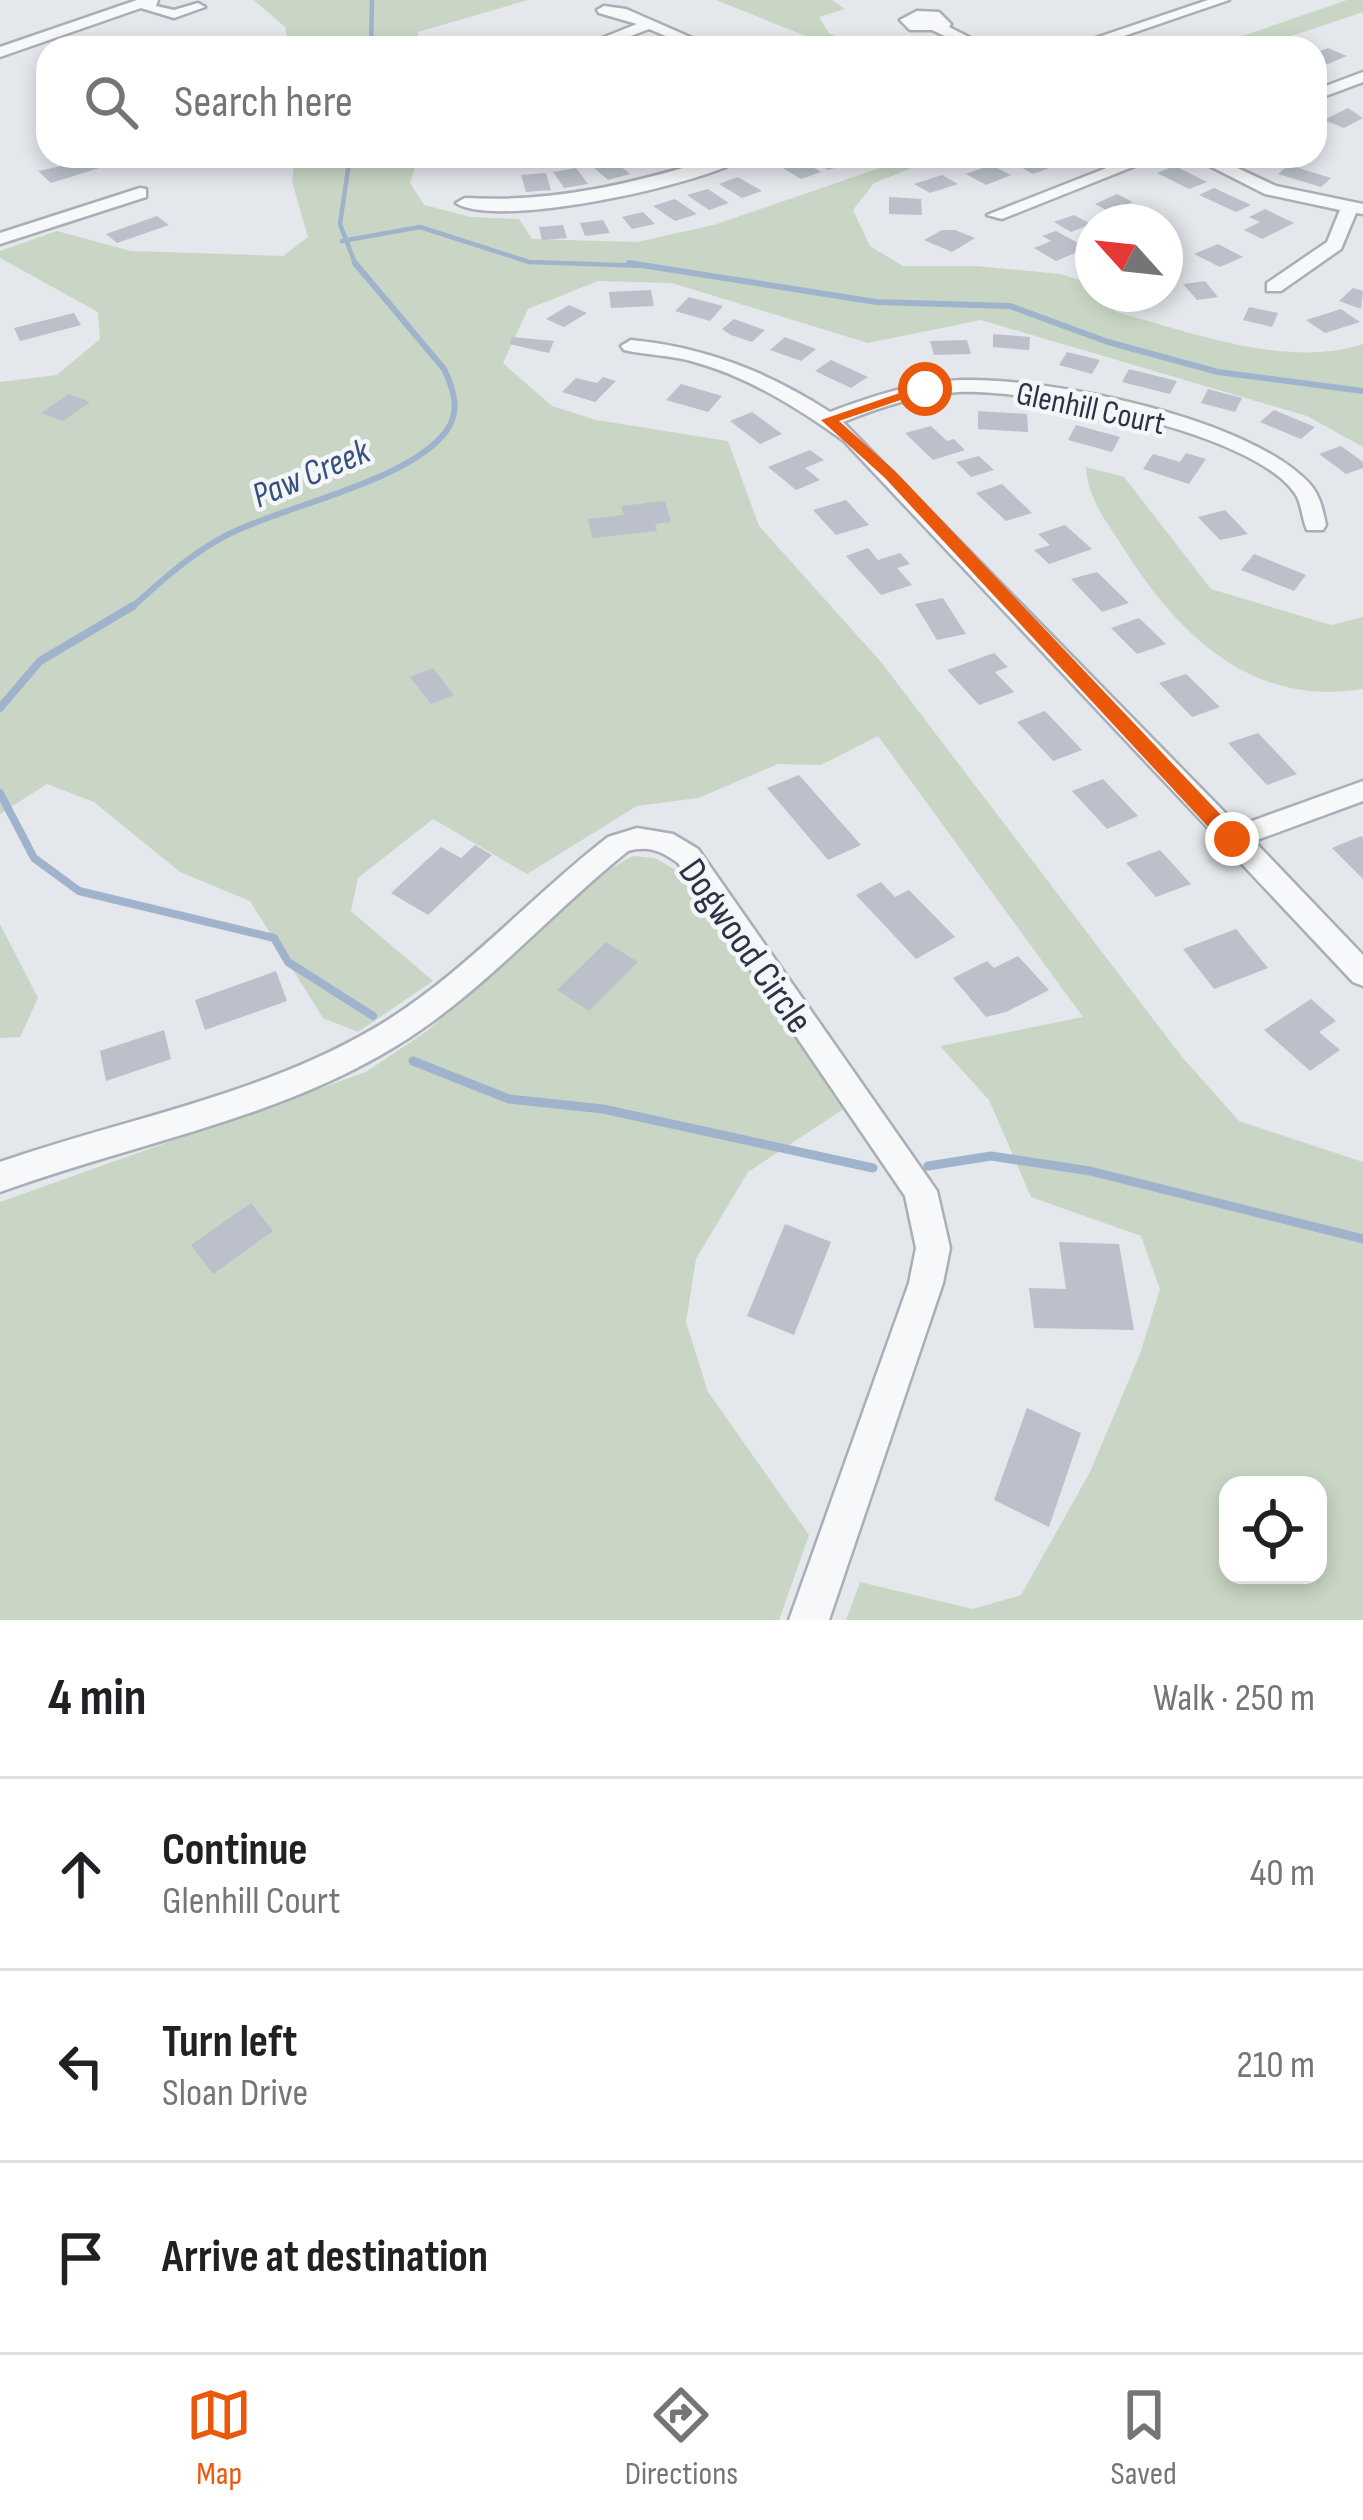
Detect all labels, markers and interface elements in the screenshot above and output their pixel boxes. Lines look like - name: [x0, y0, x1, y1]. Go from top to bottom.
- search box: [36, 36, 1327, 168]
- icon: search: [78, 69, 144, 135]
- text: Search here: [174, 75, 353, 130]
- north arrow: [1075, 204, 1183, 312]
- route start: [898, 362, 952, 416]
- street label: Glenhill Court: [1013, 374, 1169, 444]
- water label: Paw Creek: [246, 430, 378, 518]
- route end: [1205, 812, 1259, 866]
- street label: Dogwood Circle: [668, 850, 822, 1043]
- map controls: [1219, 1476, 1327, 1584]
- button: locate: [1219, 1476, 1327, 1584]
- text: 4 min: [48, 1668, 147, 1729]
- text: Walk · 250 m: [1153, 1675, 1315, 1722]
- text: Continue: [162, 1823, 308, 1878]
- icon: ahead: [48, 1841, 114, 1907]
- text: 40 m: [1250, 1850, 1315, 1897]
- text: Glenhill Court: [162, 1878, 340, 1925]
- text: Turn left: [162, 2015, 297, 2070]
- icon: left: [48, 2033, 114, 2099]
- text: 210 m: [1237, 2042, 1315, 2089]
- text: Sloan Drive: [162, 2070, 308, 2117]
- icon: arrive: [48, 2225, 114, 2291]
- text: Arrive at destination: [162, 2230, 488, 2285]
- tab: Map: [186, 2382, 252, 2494]
- tab: Directions: [625, 2382, 738, 2494]
- tab: Saved: [1111, 2382, 1177, 2494]

